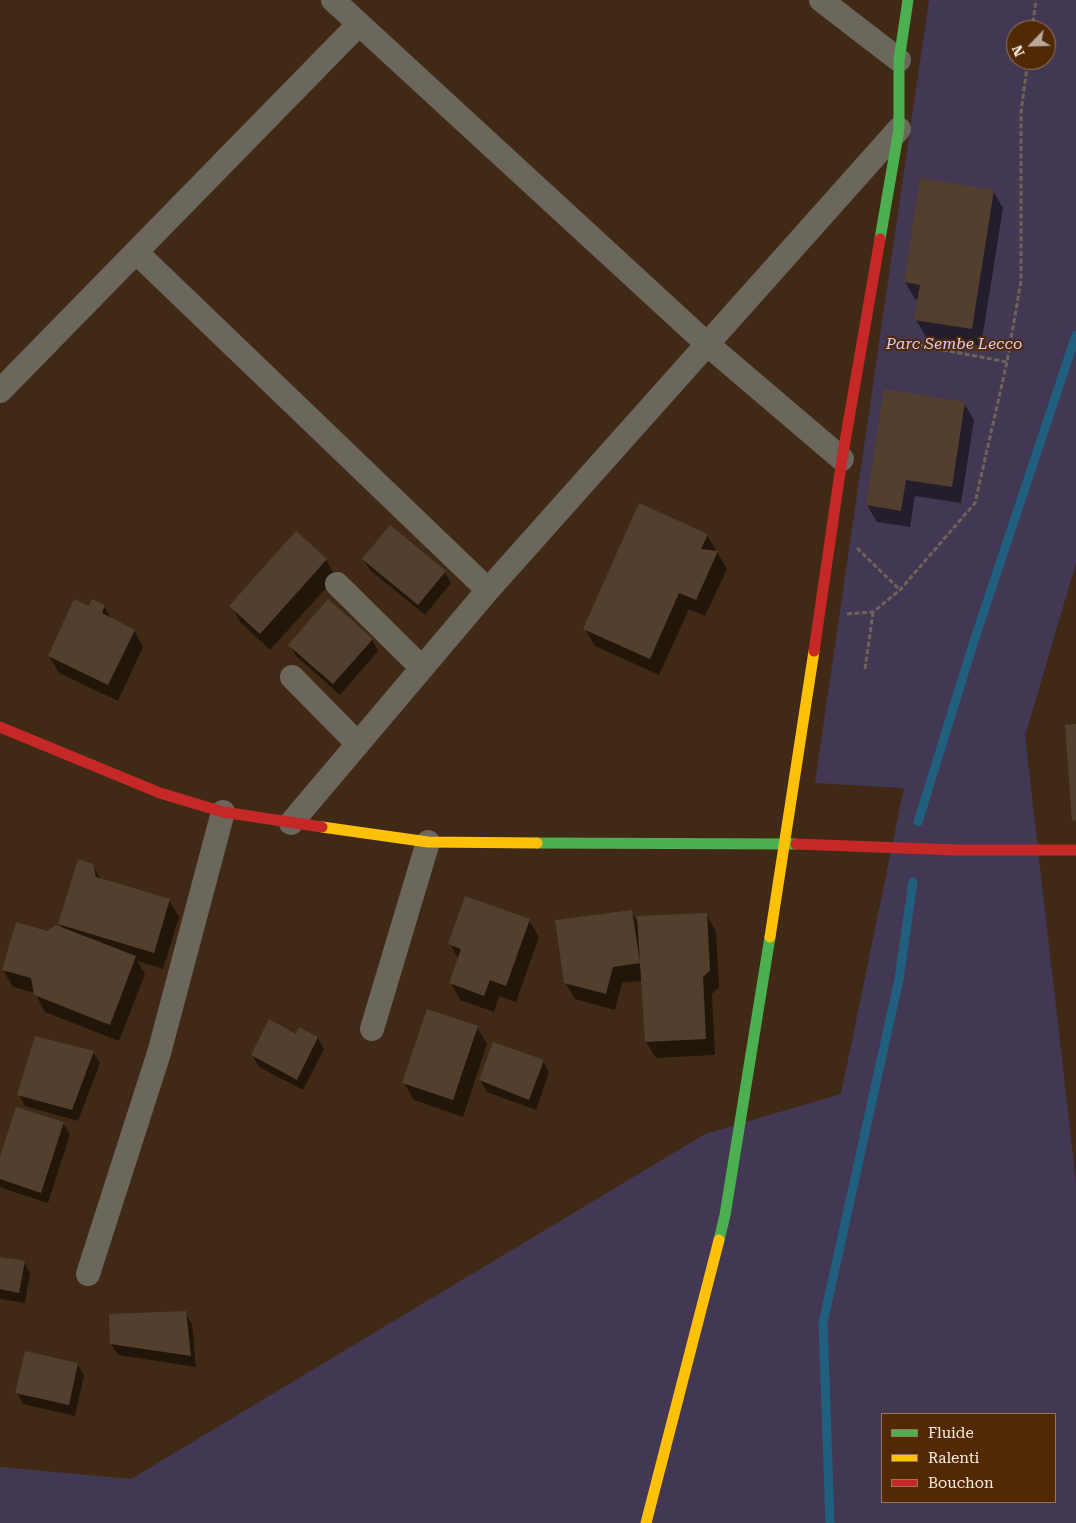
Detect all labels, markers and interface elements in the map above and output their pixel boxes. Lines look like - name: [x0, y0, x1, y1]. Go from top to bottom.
- north arrow: [1006, 20, 1056, 70]
- text: N: [1009, 43, 1028, 59]
- park label: Parc Sembe Lecco: [886, 334, 1022, 354]
- legend: [881, 1413, 1056, 1503]
- text: Fluide: [928, 1424, 974, 1442]
- text: Ralenti: [928, 1449, 979, 1467]
- text: Bouchon: [928, 1474, 994, 1492]

